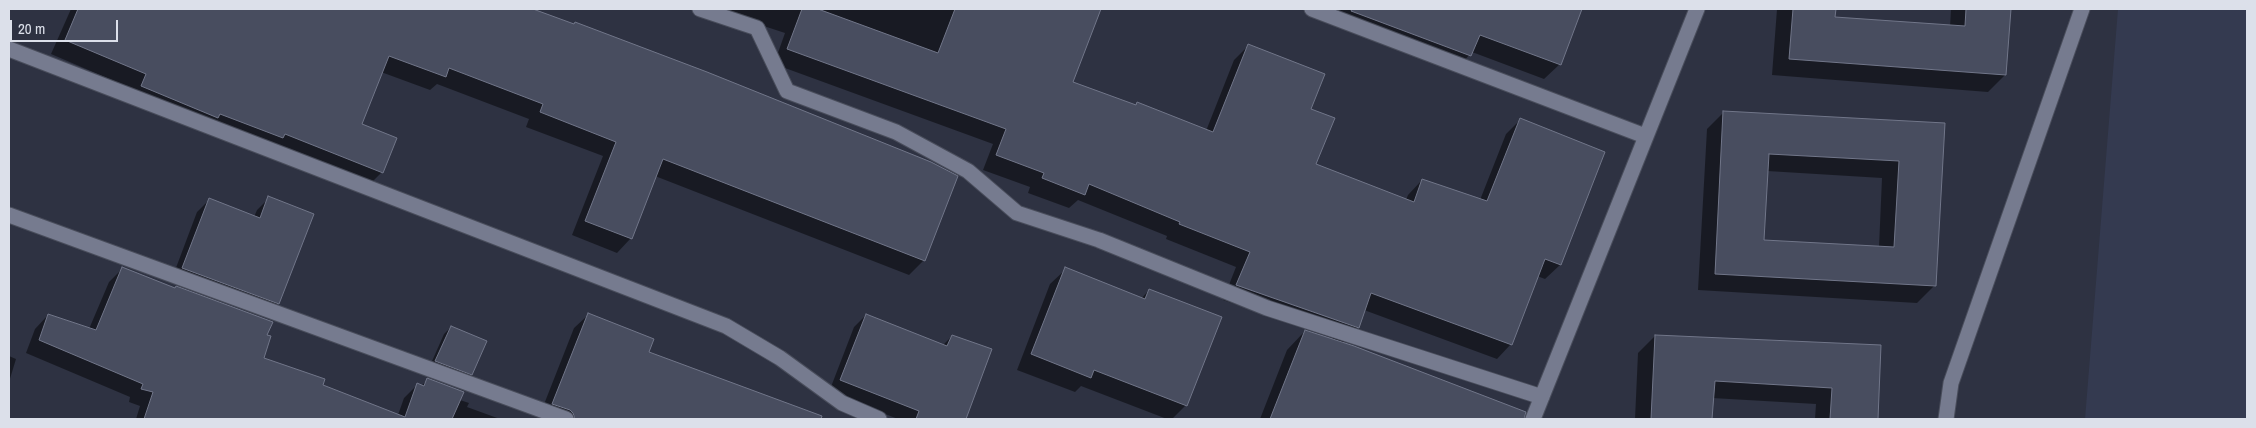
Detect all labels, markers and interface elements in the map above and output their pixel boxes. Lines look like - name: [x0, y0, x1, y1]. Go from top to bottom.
- scale bar: [12, 10, 120, 42]
- text: 20 m: [18, 18, 45, 39]

